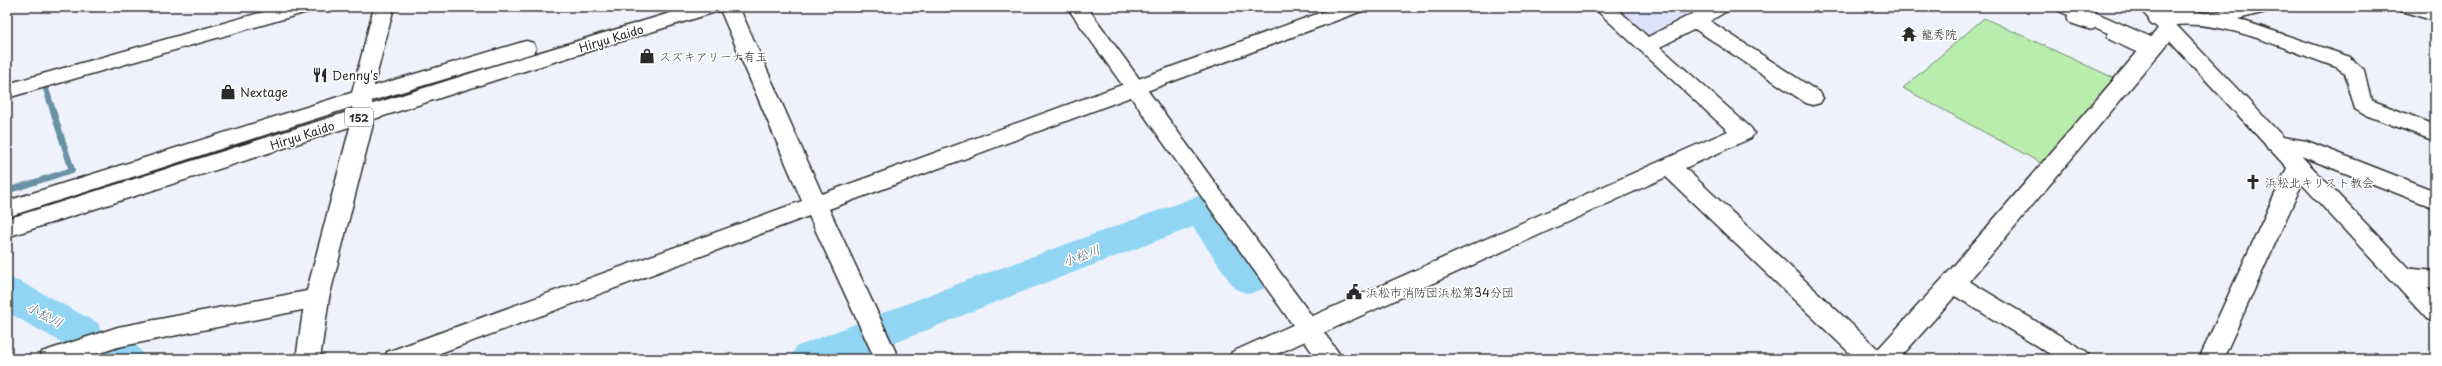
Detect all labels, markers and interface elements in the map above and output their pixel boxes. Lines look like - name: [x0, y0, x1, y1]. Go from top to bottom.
- street label: Hiryu Kaido: [576, 20, 646, 56]
- temple icon: 龍秀院: [1900, 25, 1918, 43]
- place label: 龍秀院: [1921, 25, 1957, 43]
- shop icon: スズキアリーナ有玉: [638, 47, 656, 65]
- place label: スズキアリーナ有玉: [659, 47, 767, 65]
- restaurant icon: Denny's: [311, 66, 329, 84]
- place label: Denny's: [332, 66, 379, 84]
- shop icon: Nextage: [219, 83, 237, 101]
- place label: Nextage: [240, 83, 288, 101]
- road number: 152: [345, 108, 373, 126]
- street label: Hiryu Kaido: [267, 116, 337, 154]
- church icon: 浜松北キリスト教会: [2244, 173, 2262, 191]
- place label: 浜松北キリスト教会: [2265, 173, 2374, 191]
- water label: 小松川: [1059, 239, 1103, 271]
- public building icon: 浜松市消防団浜松第34分団: [1345, 283, 1363, 301]
- place label: 浜松市消防団浜松第34分団: [1366, 283, 1514, 301]
- water label: 小松川: [23, 296, 67, 332]

